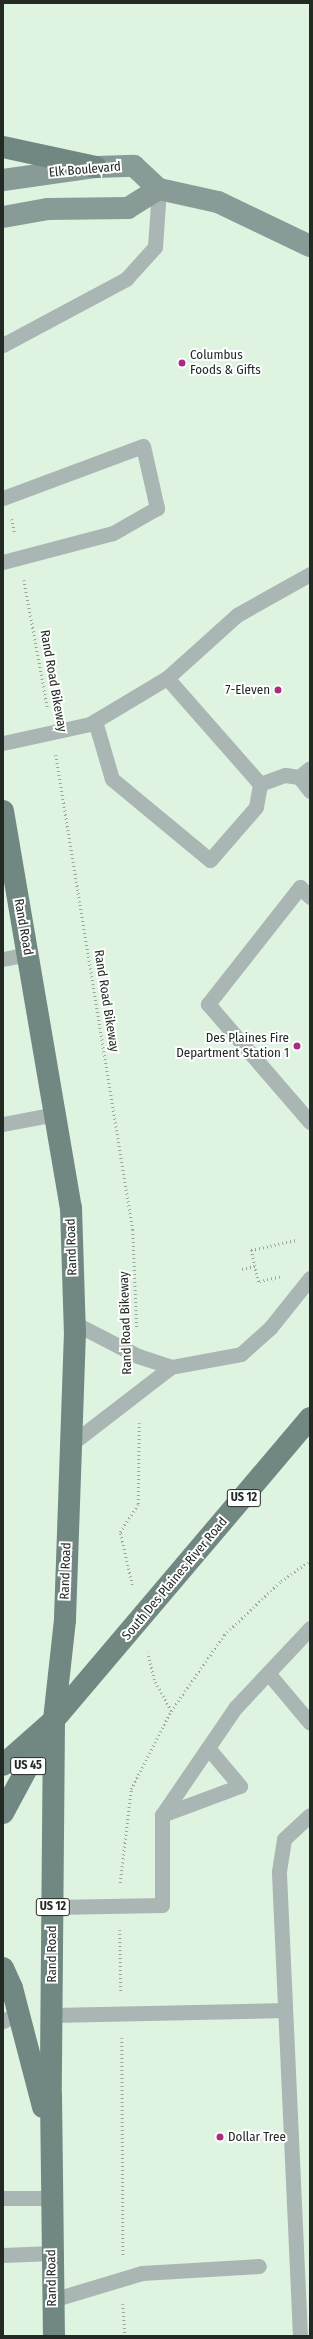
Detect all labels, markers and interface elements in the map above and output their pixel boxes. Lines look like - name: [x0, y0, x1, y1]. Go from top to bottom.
- street label: Elk Boulevard: [48, 159, 122, 181]
- place label: Columbus Foods & Gifts: [190, 348, 261, 379]
- marker: Columbus Foods & Gifts: [177, 358, 187, 368]
- street label: Rand Road Bikeway: [36, 629, 70, 733]
- place label: 7-Eleven: [225, 682, 270, 698]
- marker: 7-Eleven: [273, 685, 283, 695]
- street label: Rand Road: [10, 898, 36, 956]
- street label: Rand Road Bikeway: [90, 949, 122, 1053]
- place label: Des Plaines Fire Department Station 1: [176, 1031, 289, 1062]
- marker: Des Plaines Fire Department Station 1: [292, 1041, 302, 1051]
- street label: Rand Road: [63, 1218, 81, 1276]
- street label: Rand Road Bikeway: [116, 1271, 136, 1375]
- road number: US 12: [226, 1488, 262, 1508]
- street label: South Des Plaines River Road: [119, 1514, 231, 1644]
- street label: Rand Road: [57, 1542, 75, 1600]
- road number: US 45: [10, 1756, 46, 1776]
- road number: US 12: [35, 1897, 71, 1917]
- street label: Rand Road: [44, 1925, 60, 1983]
- place label: Dollar Tree: [228, 2129, 286, 2145]
- marker: Dollar Tree: [215, 2132, 225, 2142]
- street label: Rand Road: [44, 2249, 60, 2307]

